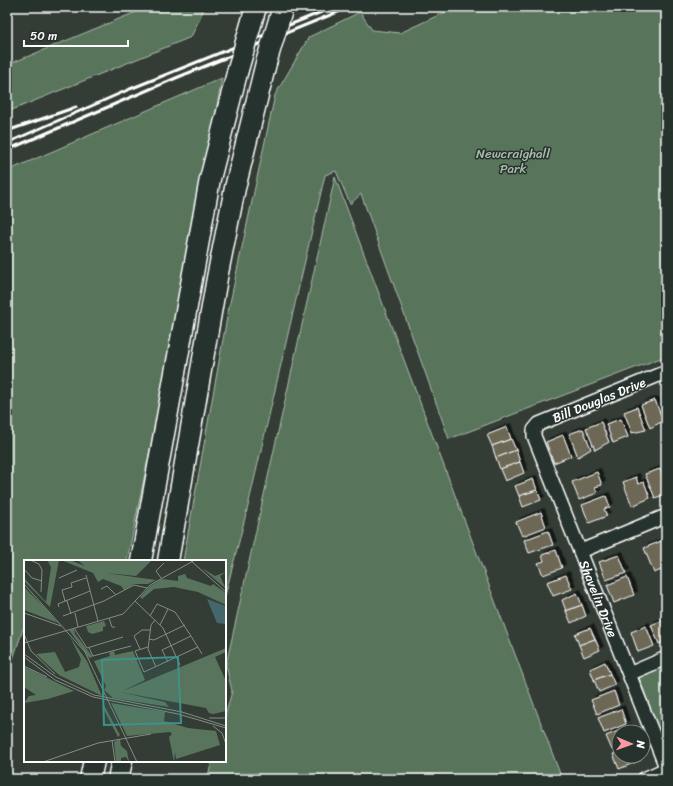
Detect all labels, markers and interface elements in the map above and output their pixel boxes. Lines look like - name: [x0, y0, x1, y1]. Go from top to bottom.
- scale bar: [24, 22, 128, 48]
- text: 50 m: [30, 25, 57, 47]
- park label: Newcraighall Park: [476, 142, 550, 180]
- street label: Bill Douglas Drive: [549, 371, 649, 429]
- street label: Shavelin Drive: [573, 556, 625, 641]
- inset map: [24, 560, 226, 762]
- north arrow: [611, 724, 651, 764]
- text: N: [631, 739, 650, 749]

